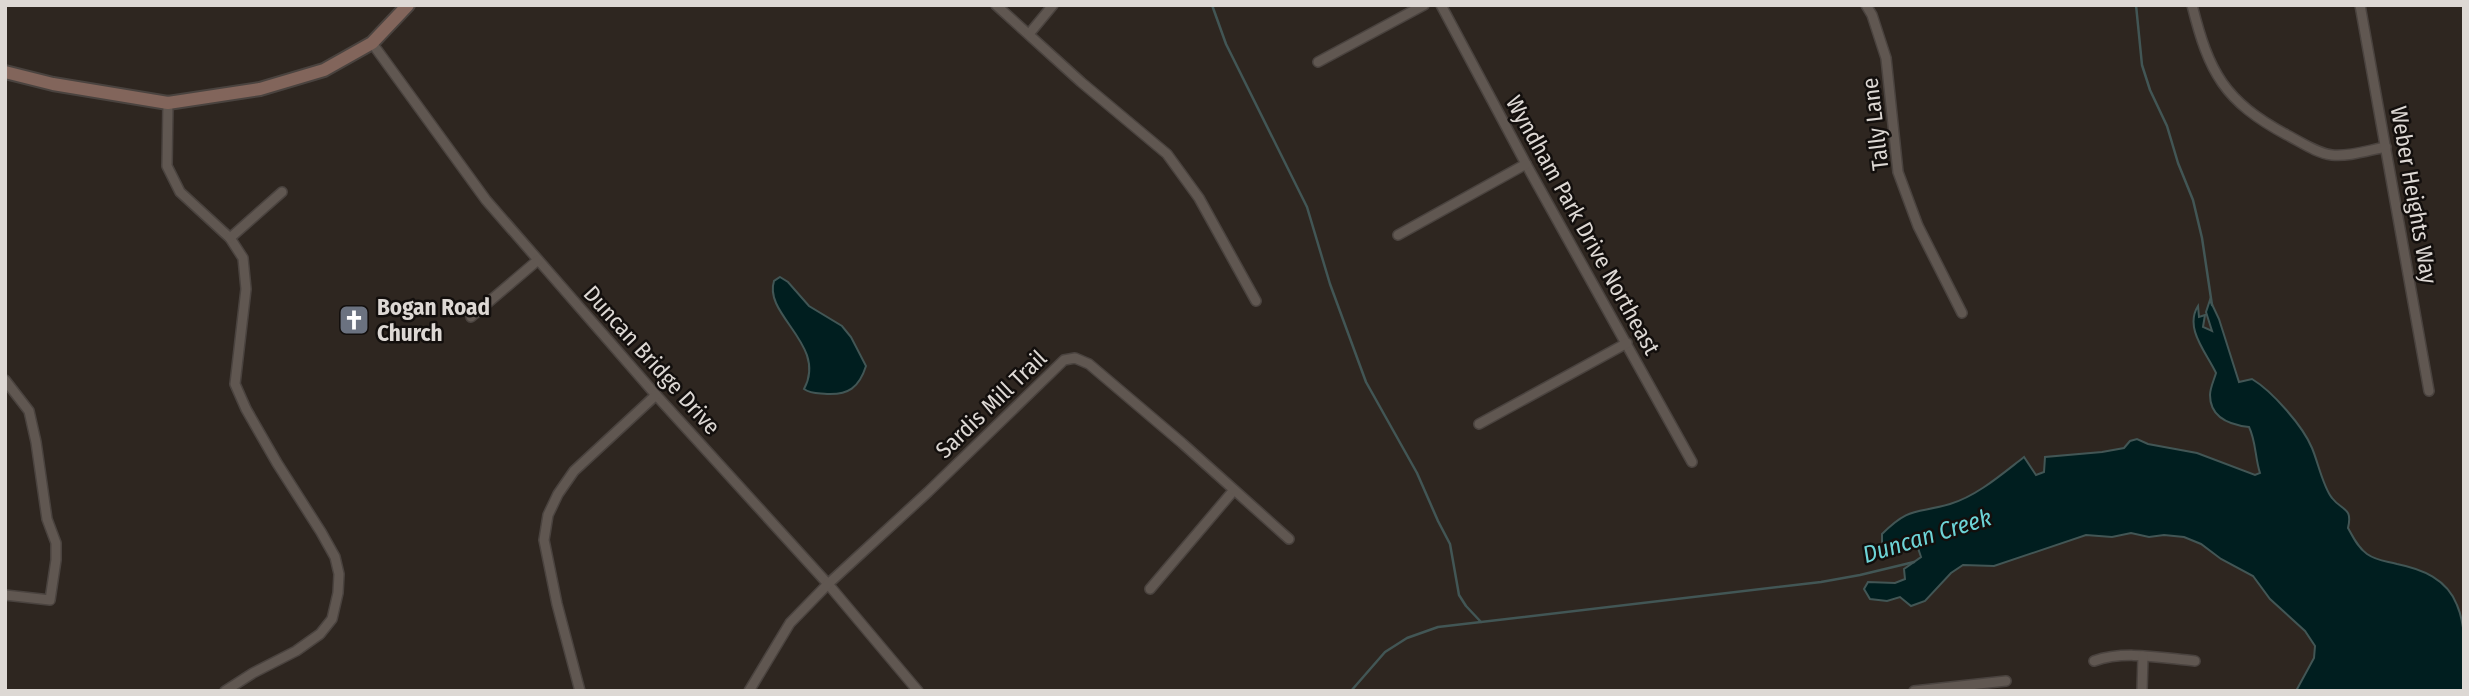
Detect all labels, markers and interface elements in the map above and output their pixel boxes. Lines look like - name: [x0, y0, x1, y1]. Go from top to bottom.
- street label: Tally Lane: [1855, 76, 1895, 172]
- street label: Wyndham Park Drive Northeast: [1500, 90, 1666, 360]
- street label: Weber Heights Way: [2385, 104, 2444, 287]
- street label: Duncan Bridge Drive: [578, 280, 726, 440]
- place label: Bogan Road Church: [377, 293, 490, 347]
- church icon: Bogan Road Church: [337, 303, 371, 337]
- street label: Sardis Mill Trail: [930, 344, 1052, 464]
- water label: Duncan Creek: [1859, 503, 1995, 569]

